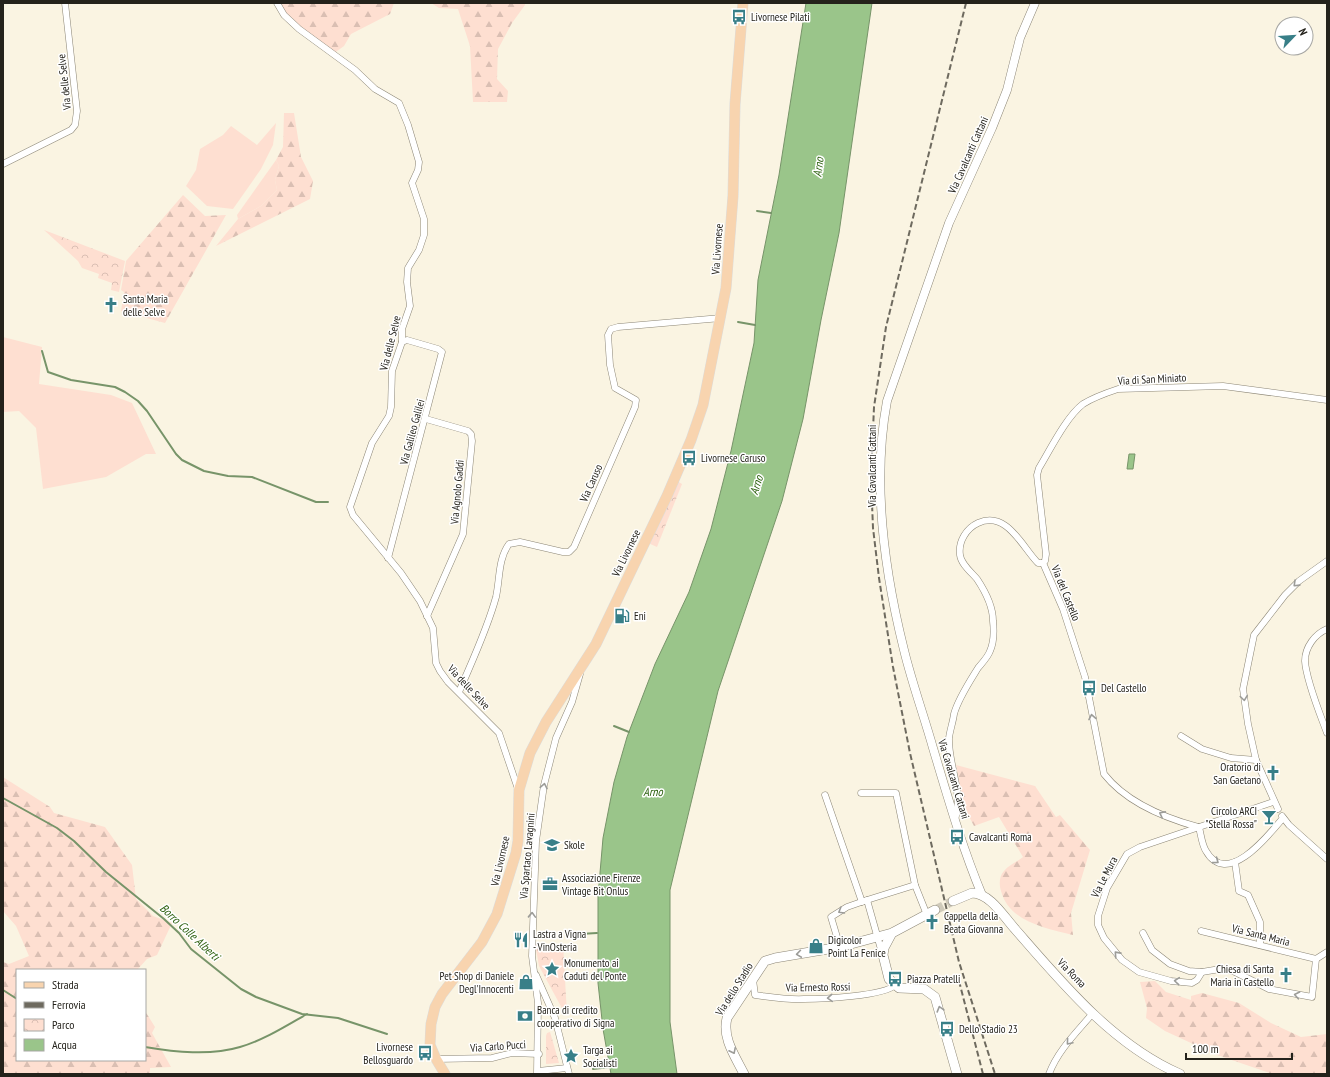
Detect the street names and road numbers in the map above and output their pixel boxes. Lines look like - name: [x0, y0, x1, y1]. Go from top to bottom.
- street label: Via delle Selve: [54, 53, 74, 112]
- street label: Via Cavalcanti Cattani: [944, 114, 991, 196]
- street label: Via Livornese: [708, 223, 726, 276]
- street label: Via delle Selve: [376, 314, 404, 373]
- street label: Via di San Miniato: [1116, 370, 1187, 388]
- street label: Via Galileo Galilei: [396, 398, 427, 467]
- street label: Via Cavalcanti Cattani: [865, 425, 879, 508]
- street label: Via Agnolo Gaddi: [447, 459, 467, 526]
- street label: Via Caruso: [576, 462, 606, 505]
- street label: Via Livornese: [608, 527, 644, 580]
- street label: Via del Castello: [1048, 562, 1084, 623]
- street label: Via delle Selve: [444, 661, 494, 713]
- street label: Via Cavalcanti Cattani: [935, 737, 973, 821]
- street label: Via Spartaco Lavagnini: [516, 812, 538, 901]
- street label: Via Livornese: [487, 834, 513, 888]
- street label: Via Le Mura: [1087, 854, 1120, 901]
- street label: Via Santa Maria: [1230, 921, 1291, 949]
- street label: Via Roma: [1054, 955, 1089, 991]
- street label: Via dello Stadio: [712, 960, 756, 1019]
- street label: Via Ernesto Rossi: [785, 979, 850, 995]
- street label: Via Carlo Pucci: [469, 1037, 526, 1055]

